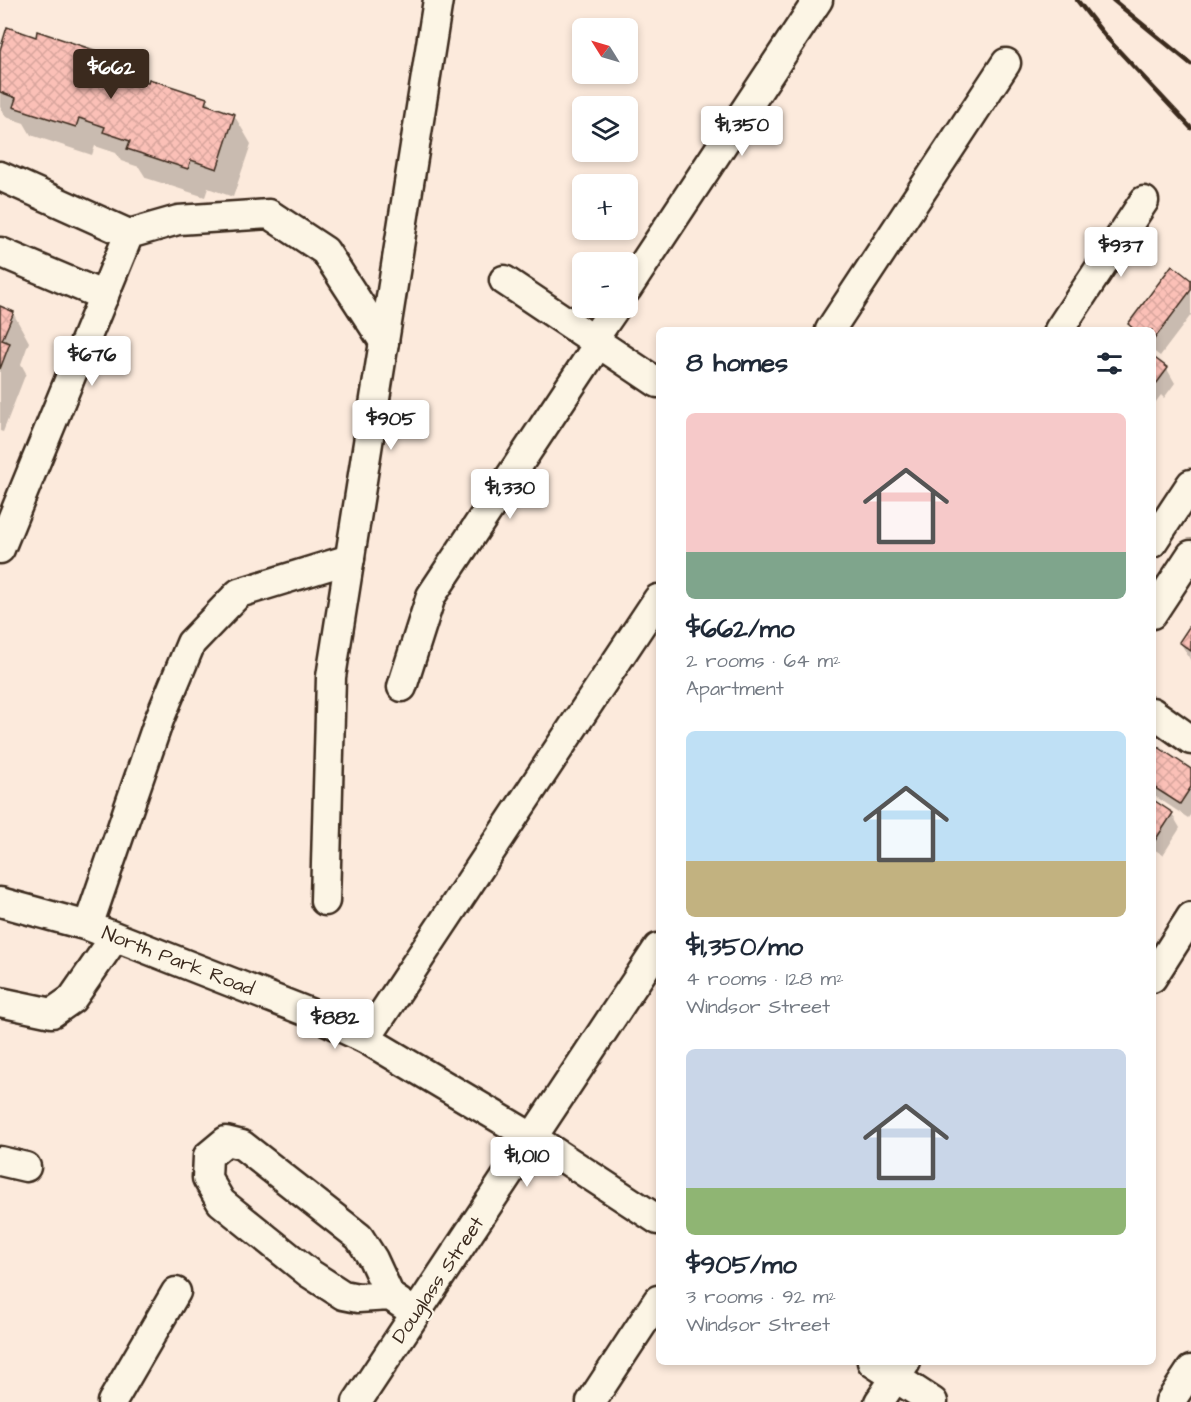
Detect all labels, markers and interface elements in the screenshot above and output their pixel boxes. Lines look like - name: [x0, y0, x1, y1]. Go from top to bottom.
- north arrow: [572, 18, 638, 84]
- map controls: [572, 18, 638, 318]
- pin: $662: [75, 49, 147, 100]
- text: $662: [87, 54, 135, 82]
- button: layers: [572, 96, 638, 162]
- pin: $1,350: [693, 106, 791, 157]
- text: $1,350: [715, 111, 769, 139]
- button: +: [572, 174, 638, 240]
- pin: $937: [1085, 227, 1157, 278]
- text: $937: [1099, 232, 1144, 260]
- button: −: [572, 252, 638, 318]
- pin: $676: [56, 336, 128, 387]
- text: $676: [68, 341, 116, 369]
- text: 8 homes: [686, 345, 788, 381]
- icon: filters: [1093, 347, 1126, 380]
- pin: $905: [355, 400, 427, 451]
- text: $905: [366, 405, 416, 433]
- icon: home: [852, 452, 960, 560]
- pin: $1,330: [461, 469, 559, 520]
- text: $1,330: [485, 474, 535, 502]
- text: $662/mo: [686, 611, 795, 647]
- text: 2 rooms · 64 m²: [686, 647, 841, 675]
- text: Apartment: [686, 675, 784, 703]
- icon: home: [852, 770, 960, 878]
- street label: North Park Road: [98, 919, 258, 1003]
- text: $1,350/mo: [686, 929, 803, 965]
- text: 4 rooms · 128 m²: [686, 965, 844, 993]
- text: Windsor Street: [686, 993, 830, 1021]
- pin: $882: [299, 999, 371, 1050]
- text: $882: [311, 1004, 359, 1032]
- icon: home: [852, 1088, 960, 1196]
- pin: $1,010: [478, 1137, 576, 1188]
- text: $1,010: [504, 1142, 550, 1170]
- street label: Douglass Street: [385, 1211, 492, 1350]
- text: $905/mo: [686, 1247, 797, 1283]
- text: 3 rooms · 92 m²: [686, 1283, 836, 1311]
- text: Windsor Street: [686, 1311, 830, 1339]

